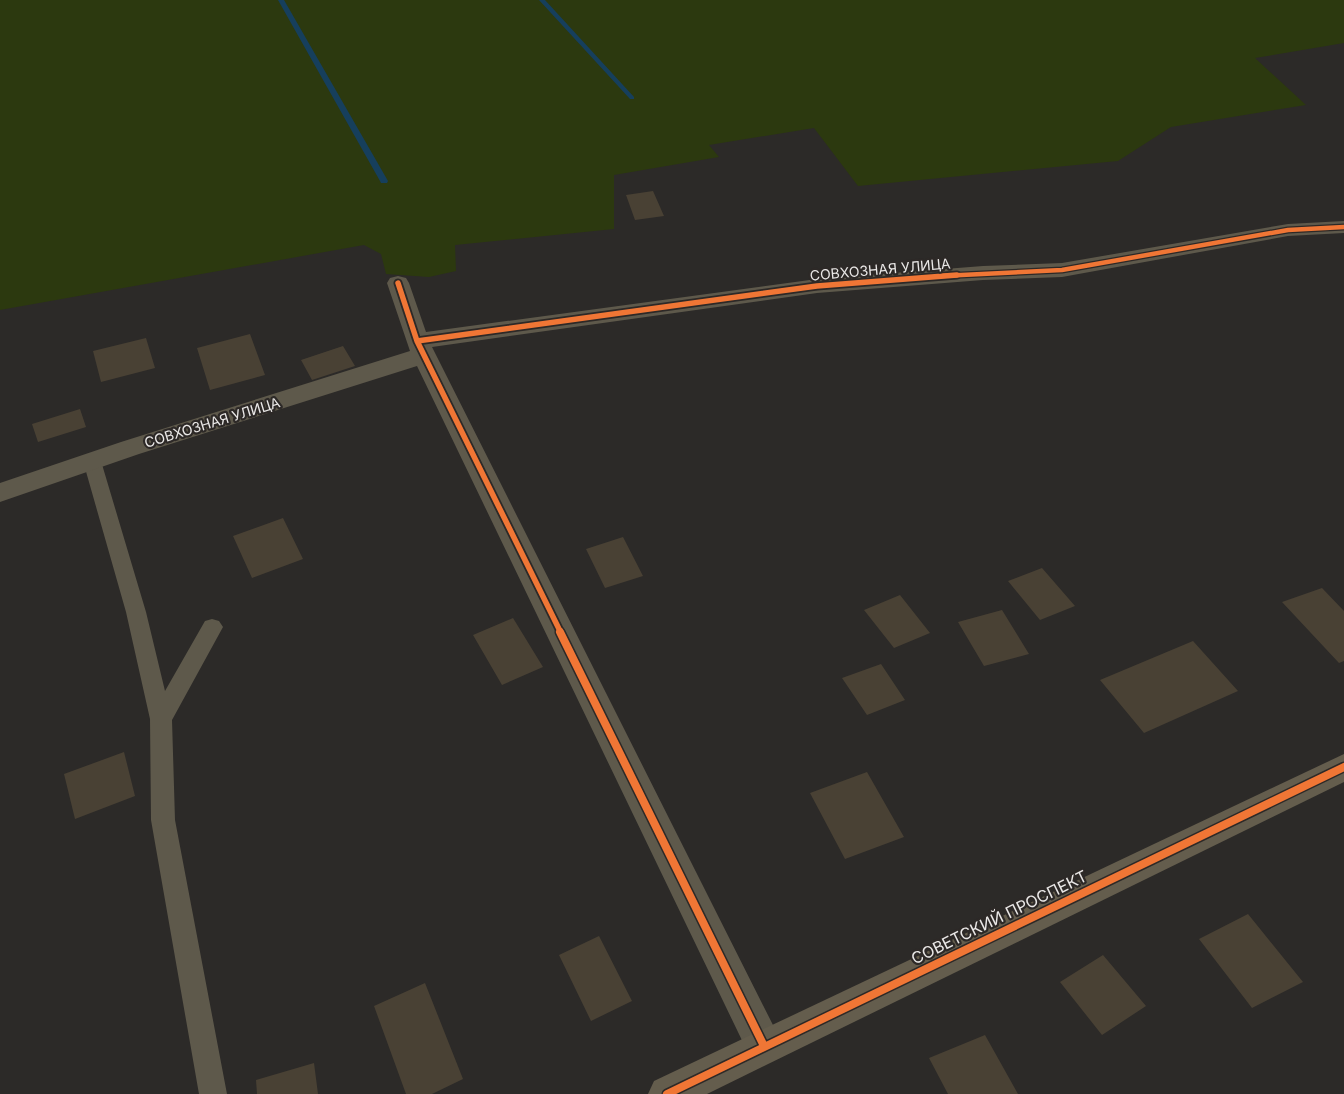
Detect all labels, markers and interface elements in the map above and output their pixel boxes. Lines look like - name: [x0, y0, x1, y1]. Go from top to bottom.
- street label: СОВХОЗНАЯ УЛИЦА: [809, 254, 951, 284]
- street label: СОВХОЗНАЯ УЛИЦА: [142, 393, 282, 451]
- street label: СОВЕТСКИЙ ПРОСПЕКТ: [908, 866, 1090, 968]

